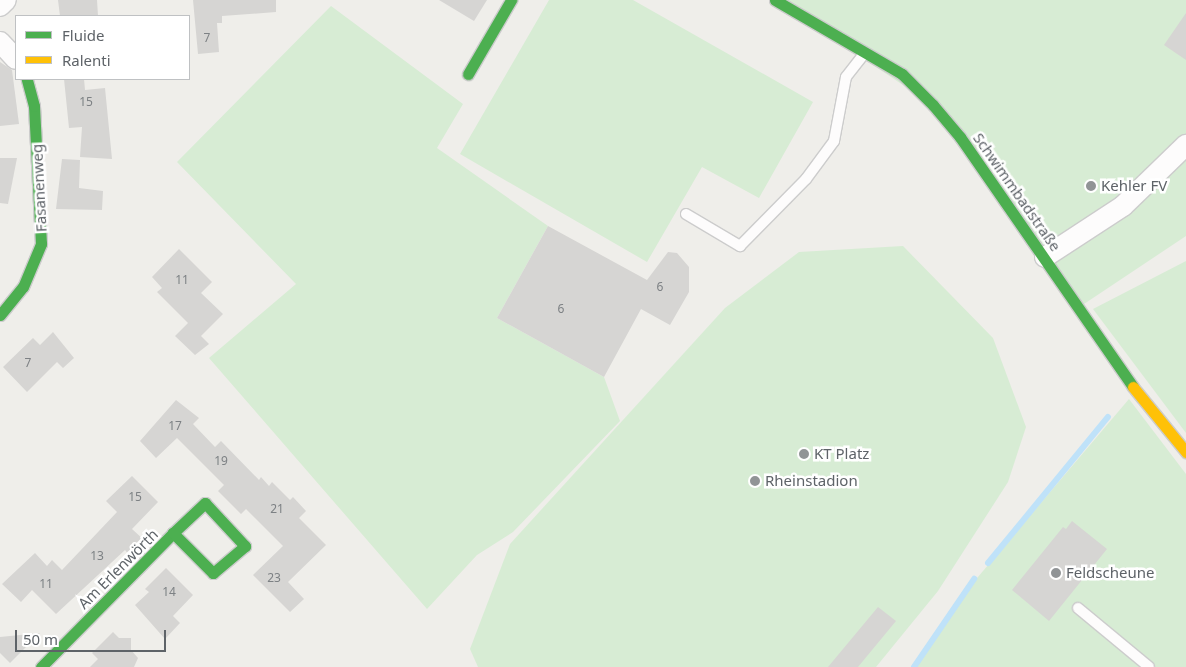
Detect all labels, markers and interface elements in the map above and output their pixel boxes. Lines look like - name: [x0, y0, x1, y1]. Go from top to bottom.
- legend: [15, 15, 190, 80]
- text: Fluide: [62, 25, 104, 45]
- house number: 7: [204, 31, 210, 45]
- text: Ralenti: [62, 50, 111, 70]
- house number: 15: [79, 95, 93, 109]
- street label: Schwimmbadstraße: [969, 129, 1065, 255]
- street label: Fasanenweg: [28, 143, 50, 233]
- place label: Kehler FV: [1101, 177, 1167, 195]
- marker: Kehler FV: [1085, 180, 1097, 192]
- house number: 11: [175, 273, 189, 287]
- house number: 6: [657, 280, 663, 294]
- house number: 6: [558, 302, 564, 316]
- house number: 7: [25, 356, 31, 370]
- house number: 17: [168, 419, 182, 433]
- place label: KT Platz: [814, 445, 869, 463]
- marker: KT Platz: [798, 448, 810, 460]
- house number: 19: [214, 454, 228, 468]
- place label: Rheinstadion: [765, 472, 858, 490]
- marker: Rheinstadion: [749, 475, 761, 487]
- house number: 15: [128, 490, 142, 504]
- house number: 21: [270, 502, 284, 516]
- street label: Am Erlenwörth: [74, 525, 162, 613]
- house number: 13: [90, 549, 104, 563]
- place label: Feldscheune: [1066, 564, 1154, 582]
- marker: Feldscheune: [1050, 567, 1062, 579]
- house number: 23: [267, 571, 281, 585]
- house number: 11: [39, 577, 53, 591]
- house number: 14: [162, 585, 176, 599]
- scale bar: [18, 620, 169, 652]
- text: 50 m: [23, 629, 58, 649]

